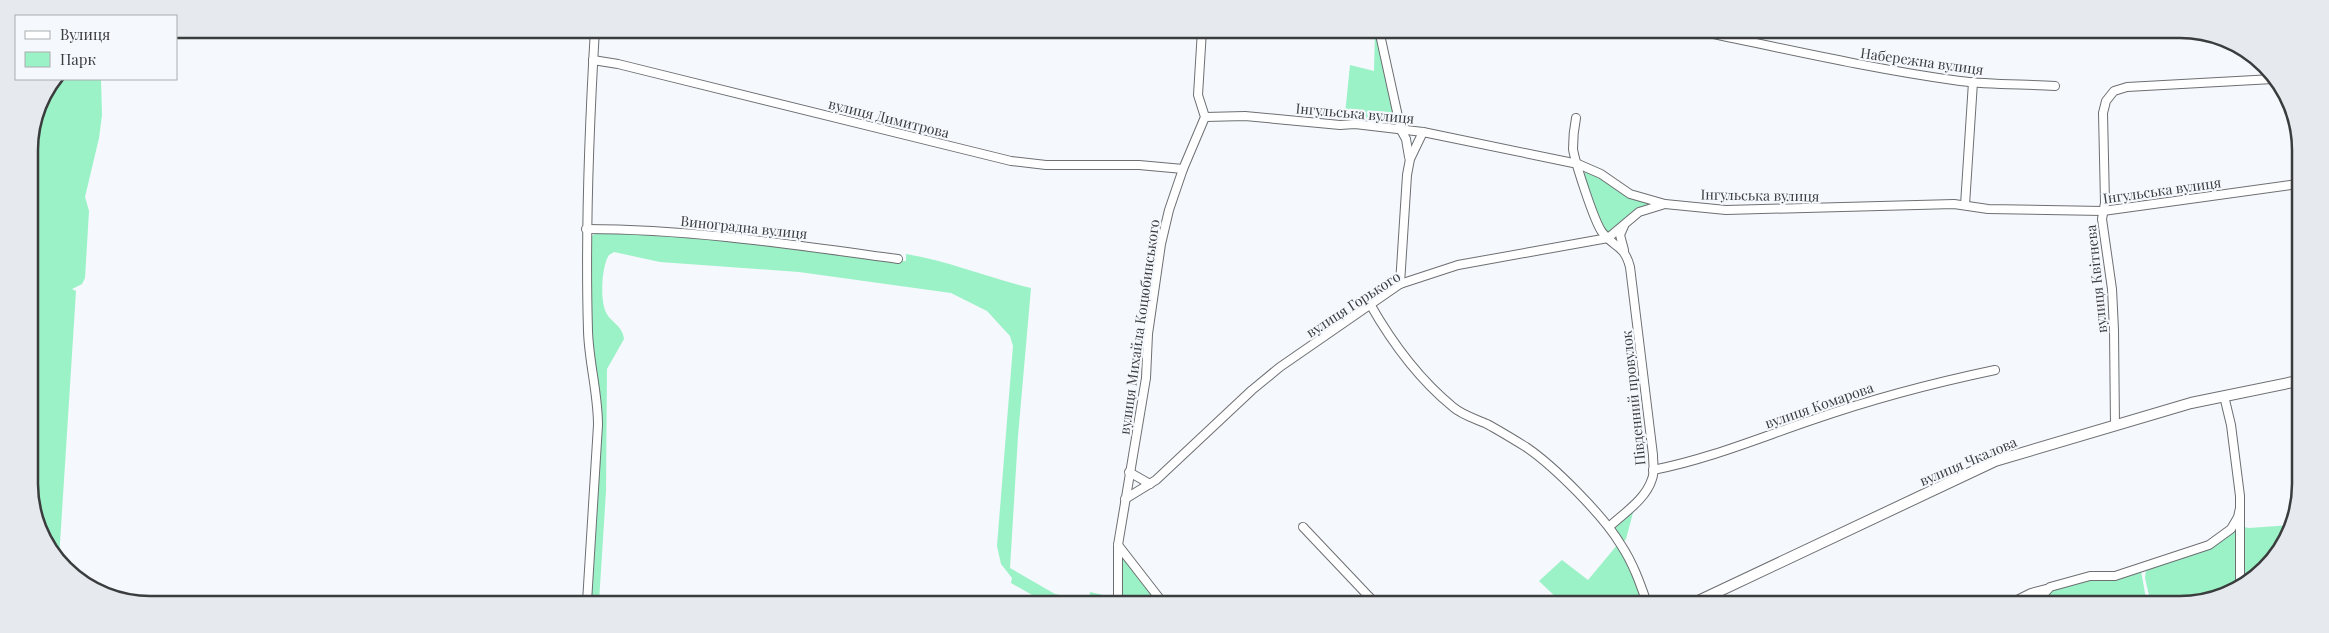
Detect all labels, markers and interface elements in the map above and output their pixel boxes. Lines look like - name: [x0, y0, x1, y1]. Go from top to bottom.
- legend: [15, 15, 178, 80]
- text: Вулиця: [60, 24, 110, 44]
- street label: Набережна вулиця: [1859, 43, 1985, 79]
- text: Парк: [60, 49, 96, 69]
- street label: вулиця Димитрова: [827, 94, 951, 142]
- street label: Інгульська вулиця: [1295, 98, 1416, 128]
- street label: Інгульська вулиця: [2102, 172, 2223, 208]
- street label: Інгульська вулиця: [1700, 184, 1820, 206]
- street label: Виноградна вулиця: [680, 211, 809, 243]
- street label: вулиця Михайла Коцюбинського: [1114, 218, 1164, 436]
- street label: вулиця Квітнева: [2081, 224, 2111, 334]
- street label: вулиця Горького: [1302, 266, 1404, 342]
- street label: Південний провулок: [1616, 330, 1650, 466]
- street label: вулиця Комарова: [1762, 378, 1876, 432]
- street label: вулиця Чкалова: [1916, 432, 2020, 490]

